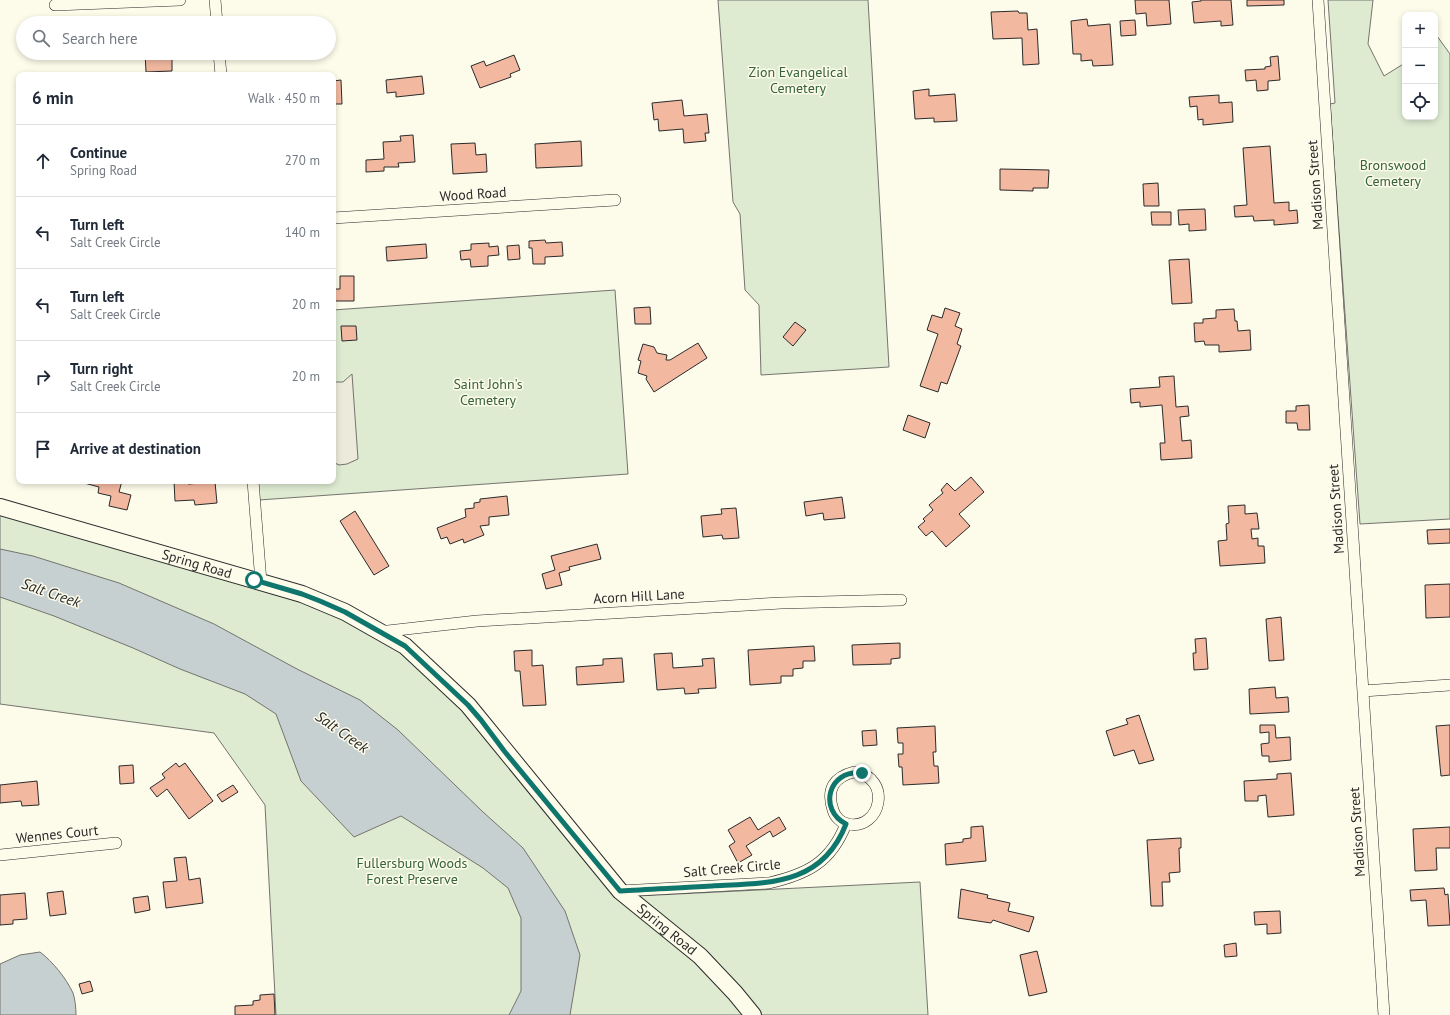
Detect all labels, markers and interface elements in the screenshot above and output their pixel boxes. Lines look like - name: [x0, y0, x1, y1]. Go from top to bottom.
- map controls: [1402, 12, 1438, 120]
- button: +: [1402, 12, 1438, 48]
- search box: [16, 16, 336, 60]
- icon: search: [30, 27, 52, 49]
- text: Search here: [62, 29, 138, 48]
- button: −: [1402, 48, 1438, 84]
- park label: Zion Evangelical Cemetery: [749, 63, 847, 97]
- button: locate: [1402, 84, 1438, 120]
- text: 6 min: [32, 87, 73, 109]
- text: Walk · 450 m: [248, 90, 320, 107]
- street label: Madison Street: [1303, 139, 1327, 230]
- text: Continue: [70, 143, 127, 162]
- icon: ahead: [32, 150, 54, 172]
- text: 270 m: [285, 152, 320, 169]
- park label: Bronswood Cemetery: [1360, 156, 1426, 190]
- text: Spring Road: [70, 162, 137, 179]
- street label: Wood Road: [439, 183, 507, 205]
- text: Turn left: [70, 215, 124, 234]
- icon: left: [32, 222, 54, 244]
- text: 140 m: [285, 224, 320, 241]
- text: Salt Creek Circle: [70, 234, 161, 251]
- text: Turn left: [70, 287, 124, 306]
- icon: left: [32, 294, 54, 316]
- text: 20 m: [292, 296, 320, 313]
- text: Salt Creek Circle: [70, 306, 161, 323]
- text: Turn right: [70, 359, 133, 378]
- icon: right: [32, 366, 54, 388]
- text: 20 m: [292, 368, 320, 385]
- park label: Saint John's Cemetery: [453, 375, 523, 409]
- text: Salt Creek Circle: [70, 378, 161, 395]
- icon: arrive: [32, 438, 54, 460]
- text: Arrive at destination: [70, 439, 201, 458]
- street label: Madison Street: [1324, 463, 1348, 554]
- street label: Spring Road: [160, 545, 234, 582]
- route start: [245, 571, 263, 589]
- water label: Salt Creek: [19, 574, 84, 612]
- street label: Acorn Hill Lane: [593, 585, 685, 607]
- water label: Salt Creek: [312, 706, 374, 758]
- route end: [853, 764, 871, 782]
- street label: Madison Street: [1345, 786, 1369, 877]
- street label: Wennes Court: [15, 821, 99, 847]
- park label: Fullersburg Woods Forest Preserve: [356, 854, 468, 888]
- street label: Salt Creek Circle: [683, 855, 781, 881]
- street label: Spring Road: [633, 899, 701, 959]

